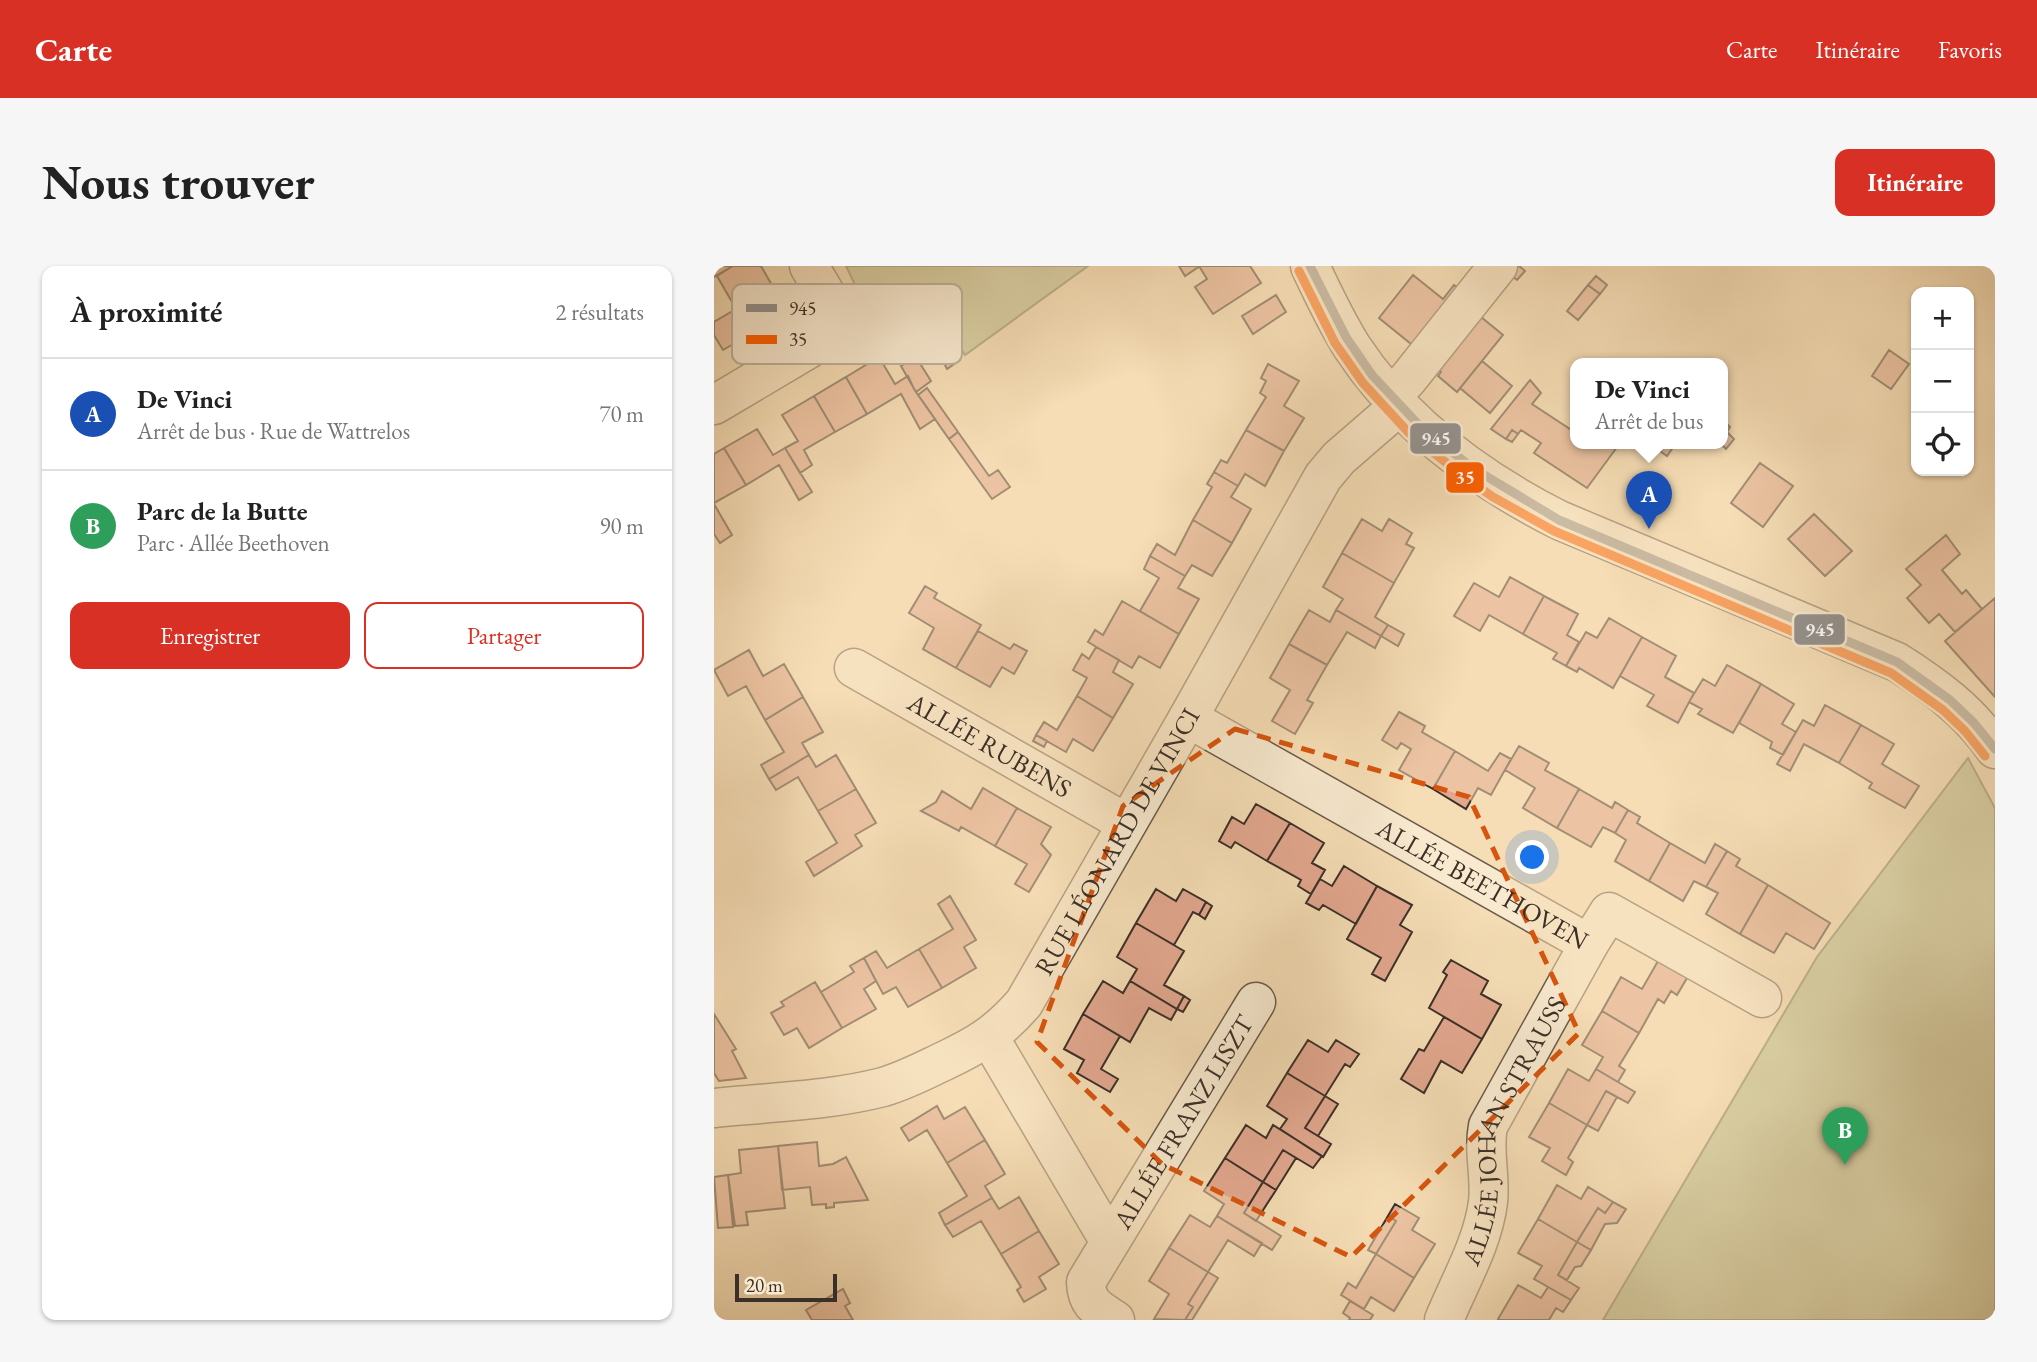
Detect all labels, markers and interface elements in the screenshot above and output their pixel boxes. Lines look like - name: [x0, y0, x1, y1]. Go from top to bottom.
- text: Carte: [35, 28, 112, 71]
- text: Carte: [1726, 34, 1777, 65]
- text: Itinéraire: [1815, 34, 1900, 65]
- text: Favoris: [1938, 34, 2002, 65]
- button: Itinéraire: [1835, 149, 1995, 216]
- text: Nous trouver: [42, 150, 315, 214]
- legend: [732, 284, 962, 364]
- map controls: [1911, 287, 1974, 476]
- button: +: [1911, 287, 1974, 350]
- text: À proximité: [70, 292, 222, 331]
- text: 945: [789, 296, 816, 321]
- text: 2 résultats: [556, 297, 644, 327]
- text: 35: [789, 327, 807, 352]
- button: −: [1911, 350, 1974, 413]
- popup: [1570, 358, 1728, 449]
- text: De Vinci: [1595, 372, 1690, 406]
- text: De Vinci: [137, 382, 232, 416]
- text: A: [85, 399, 101, 429]
- text: 70 m: [599, 399, 644, 429]
- text: Arrêt de bus: [1595, 406, 1703, 436]
- button: locate: [1911, 413, 1974, 476]
- text: Arrêt de bus · Rue de Wattrelos: [137, 416, 410, 446]
- line badge: 945: [1409, 422, 1462, 455]
- text: 945: [1421, 426, 1451, 451]
- line badge: 35: [1445, 461, 1485, 494]
- text: 35: [1455, 465, 1475, 490]
- pin: A: [1626, 471, 1672, 529]
- text: Parc de la Butte: [137, 494, 308, 528]
- text: B: [86, 511, 100, 541]
- text: 90 m: [599, 511, 644, 541]
- text: Parc · Allée Beethoven: [137, 528, 330, 558]
- button: Enregistrer: [70, 602, 350, 669]
- button: Partager: [364, 602, 644, 669]
- line badge: 945: [1793, 613, 1846, 646]
- text: 945: [1805, 617, 1835, 642]
- street label: ALLÉE RUBENS: [901, 685, 1078, 805]
- street label: RUE LÉONARD DE VINCI: [1027, 702, 1207, 981]
- street label: ALLÉE BEETHOVEN: [1370, 810, 1595, 957]
- your location: [1515, 840, 1549, 874]
- street label: ALLÉE JOHAN STRAUSS: [1453, 990, 1574, 1271]
- street label: ALLÉE FRANZ LISZT: [1105, 1008, 1261, 1236]
- pin: B: [1822, 1107, 1868, 1165]
- scale bar: [735, 1271, 836, 1303]
- text: 20 m: [746, 1273, 783, 1298]

